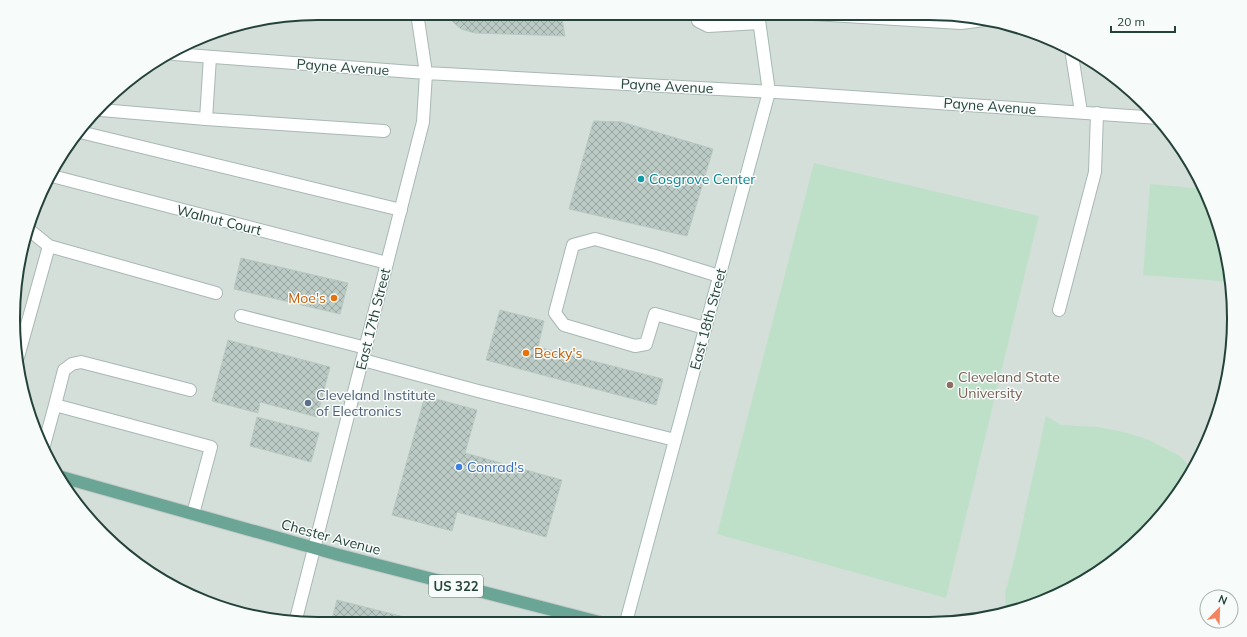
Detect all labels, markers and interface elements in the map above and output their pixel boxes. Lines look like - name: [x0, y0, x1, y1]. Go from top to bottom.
- scale bar: [1111, 8, 1175, 34]
- text: 20 m: [1117, 14, 1145, 29]
- street label: Payne Avenue: [296, 55, 390, 79]
- street label: Payne Avenue: [620, 75, 714, 97]
- street label: Payne Avenue: [943, 94, 1037, 118]
- place label: Cosgrove Center: [649, 170, 756, 188]
- marker: Cosgrove Center: [636, 174, 646, 184]
- street label: Walnut Court: [175, 201, 263, 239]
- street label: East 17th Street: [352, 266, 394, 372]
- street label: East 18th Street: [686, 266, 730, 372]
- place label: Moe's: [288, 289, 326, 307]
- marker: Moe's: [329, 293, 339, 303]
- place label: Becky's: [534, 344, 583, 362]
- marker: Becky's: [521, 348, 531, 358]
- place label: Cleveland State University: [958, 368, 1060, 402]
- marker: Cleveland State University: [945, 380, 955, 390]
- place label: Cleveland Institute of Electronics: [316, 386, 436, 420]
- marker: Cleveland Institute of Electronics: [303, 398, 313, 408]
- place label: Conrad's: [467, 458, 524, 476]
- marker: Conrad's: [454, 462, 464, 472]
- street label: Chester Avenue: [279, 515, 383, 559]
- road number: US 322: [429, 575, 483, 597]
- north arrow: [1199, 589, 1239, 629]
- text: N: [1216, 592, 1229, 608]

